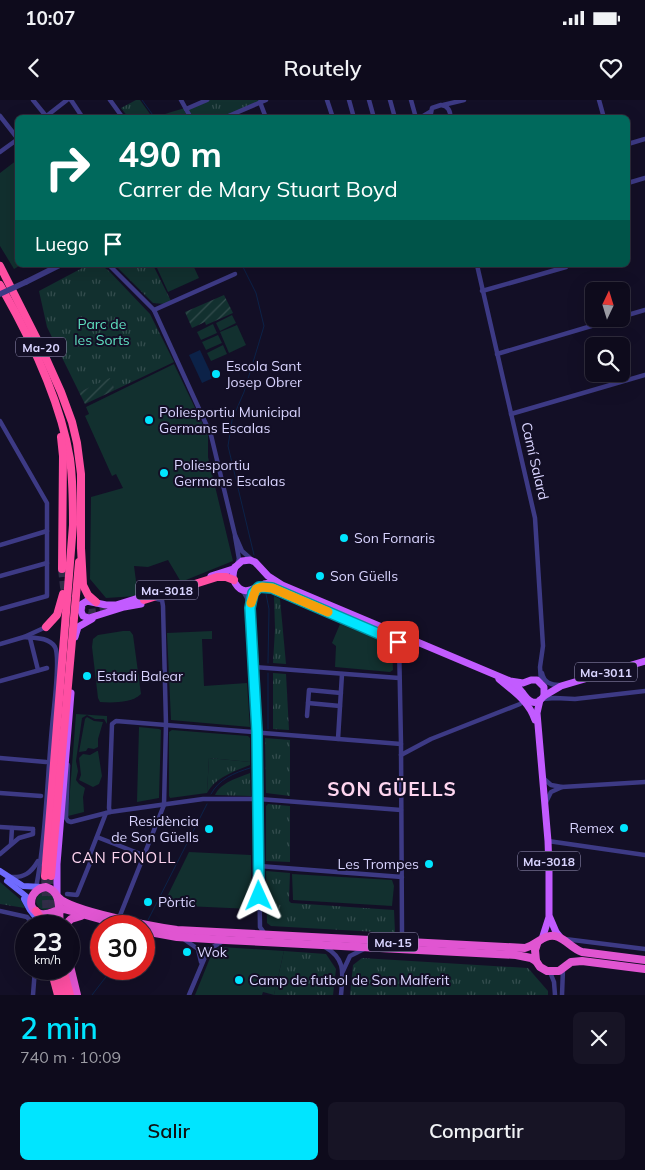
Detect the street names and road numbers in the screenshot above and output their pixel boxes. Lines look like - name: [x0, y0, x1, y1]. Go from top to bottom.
- road number: Ma-20: [16, 338, 66, 356]
- street label: Camí Salard: [517, 420, 553, 502]
- road number: Ma-3018: [136, 580, 198, 600]
- road number: Ma-3011: [575, 662, 637, 682]
- road number: Ma-3018: [518, 851, 580, 870]
- road number: Ma-15: [368, 932, 418, 952]

